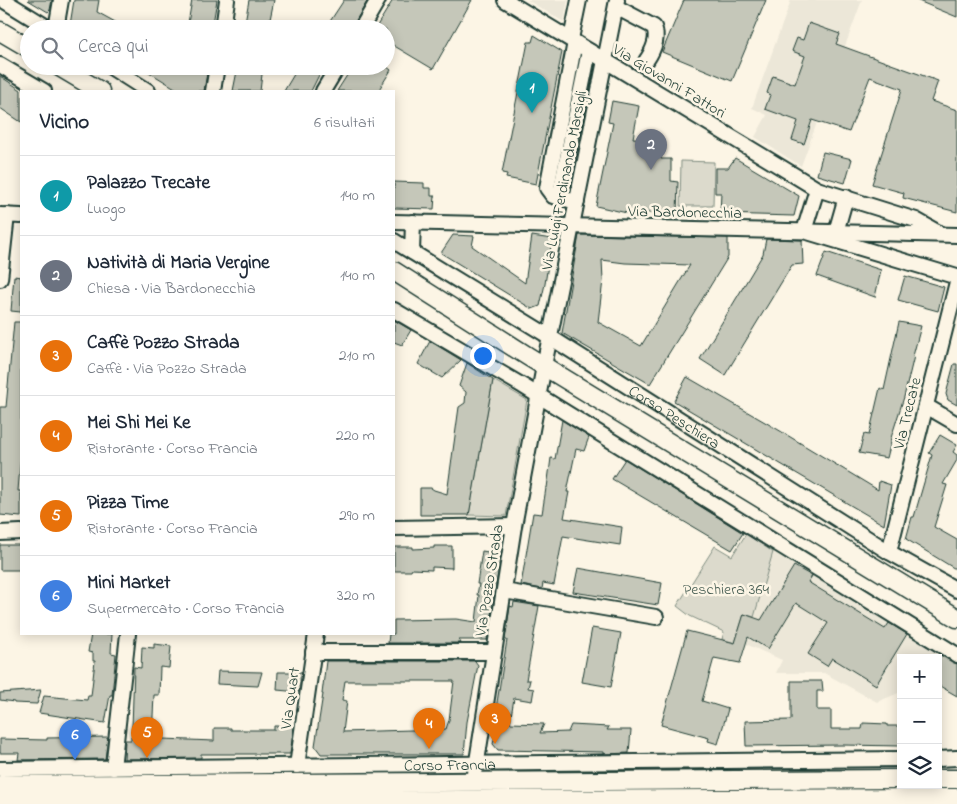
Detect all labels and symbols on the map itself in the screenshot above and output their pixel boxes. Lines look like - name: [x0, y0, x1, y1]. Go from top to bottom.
- street label: Via Giovanni Fattori: [607, 38, 730, 125]
- pin: 1: [516, 72, 548, 113]
- street label: Via Luigi Ferdinando Marsigli: [536, 88, 594, 273]
- pin: 2: [635, 129, 667, 170]
- street label: Via Bardonecchia: [627, 200, 742, 226]
- your location: [470, 343, 496, 369]
- street label: Via Trecate: [887, 374, 929, 453]
- street label: Corso Peschiera: [623, 380, 724, 456]
- street label: Via Pozzo Strada: [469, 523, 511, 639]
- park label: Peschiera 364: [683, 578, 770, 602]
- street label: Via Quart: [275, 665, 307, 732]
- pin: 3: [479, 703, 511, 744]
- pin: 4: [413, 708, 445, 749]
- pin: 5: [131, 717, 163, 758]
- pin: 6: [59, 719, 91, 760]
- street label: Corso Francia: [404, 753, 496, 779]

